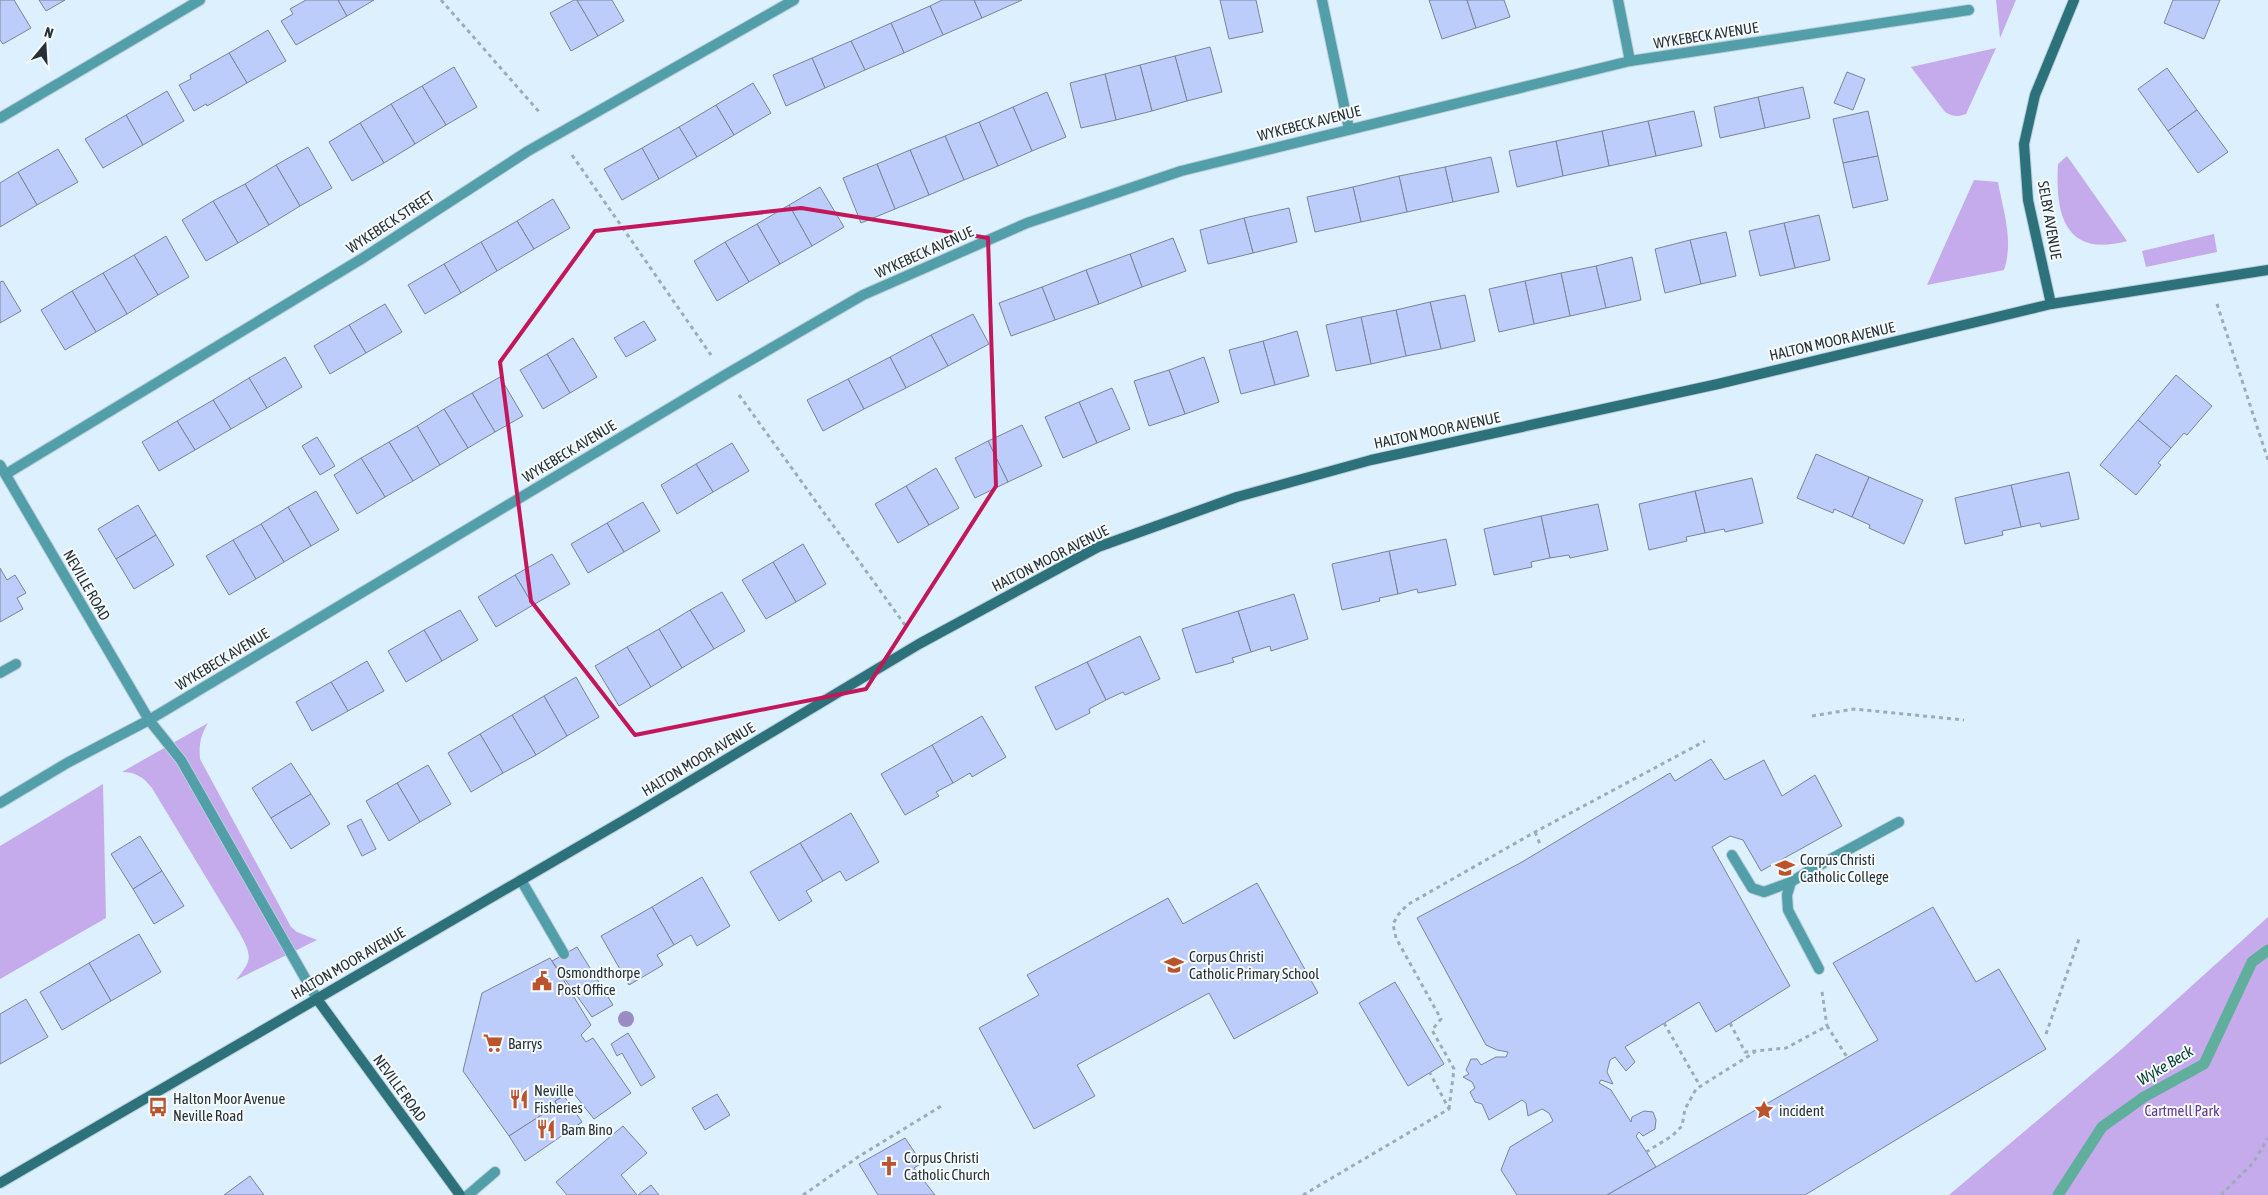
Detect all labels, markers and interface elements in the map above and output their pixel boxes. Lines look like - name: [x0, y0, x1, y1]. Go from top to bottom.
- street label: WYKEBECK AVENUE: [1652, 18, 1760, 52]
- north arrow: [20, 20, 70, 70]
- text: N: [43, 24, 55, 42]
- street label: WYKEBECK AVENUE: [1256, 102, 1363, 144]
- street label: SELBY AVENUE: [2035, 180, 2065, 261]
- street label: WYKEBECK STREET: [343, 187, 437, 257]
- street label: WYKEBECK AVENUE: [872, 222, 976, 281]
- street label: HALTON MOOR AVENUE: [1767, 318, 1897, 364]
- street label: HALTON MOOR AVENUE: [1372, 408, 1502, 452]
- street label: WYKEBECK AVENUE: [519, 416, 619, 486]
- street label: HALTON MOOR AVENUE: [989, 521, 1112, 595]
- street label: NEVILLE ROAD: [60, 547, 114, 623]
- street label: WYKEBECK AVENUE: [172, 624, 272, 694]
- street label: HALTON MOOR AVENUE: [639, 718, 758, 799]
- place label: Corpus Christi Catholic College: [1800, 851, 1889, 885]
- school or university icon: Corpus Christi Catholic College: [1774, 857, 1796, 879]
- street label: HALTON MOOR AVENUE: [288, 923, 408, 1002]
- place label: Corpus Christi Catholic Primary School: [1189, 948, 1319, 982]
- school or university icon: Corpus Christi Catholic Primary School: [1163, 954, 1185, 976]
- place label: Osmondthorpe Post Office: [557, 964, 640, 998]
- public building icon: Osmondthorpe Post Office: [531, 970, 553, 992]
- supermarket icon: Barrys: [482, 1032, 504, 1054]
- place label: Barrys: [508, 1035, 542, 1052]
- water label: Wyke Beck: [2134, 1041, 2197, 1090]
- street label: NEVILLE ROAD: [370, 1051, 430, 1125]
- place label: Neville Fisheries: [534, 1082, 583, 1116]
- restaurant icon: Neville Fisheries: [508, 1088, 530, 1110]
- place label: Halton Moor Avenue Neville Road: [173, 1090, 286, 1124]
- bus stop icon: Halton Moor Avenue Neville Road: [147, 1096, 169, 1118]
- place icon: incident: [1753, 1099, 1775, 1121]
- place label: incident: [1779, 1102, 1824, 1119]
- park label: Cartmell Park: [2145, 1102, 2220, 1119]
- restaurant icon: Bam Bino: [535, 1118, 557, 1140]
- place label: Bam Bino: [561, 1121, 613, 1138]
- place label: Corpus Christi Catholic Church: [904, 1149, 990, 1183]
- church icon: Corpus Christi Catholic Church: [878, 1155, 900, 1177]

